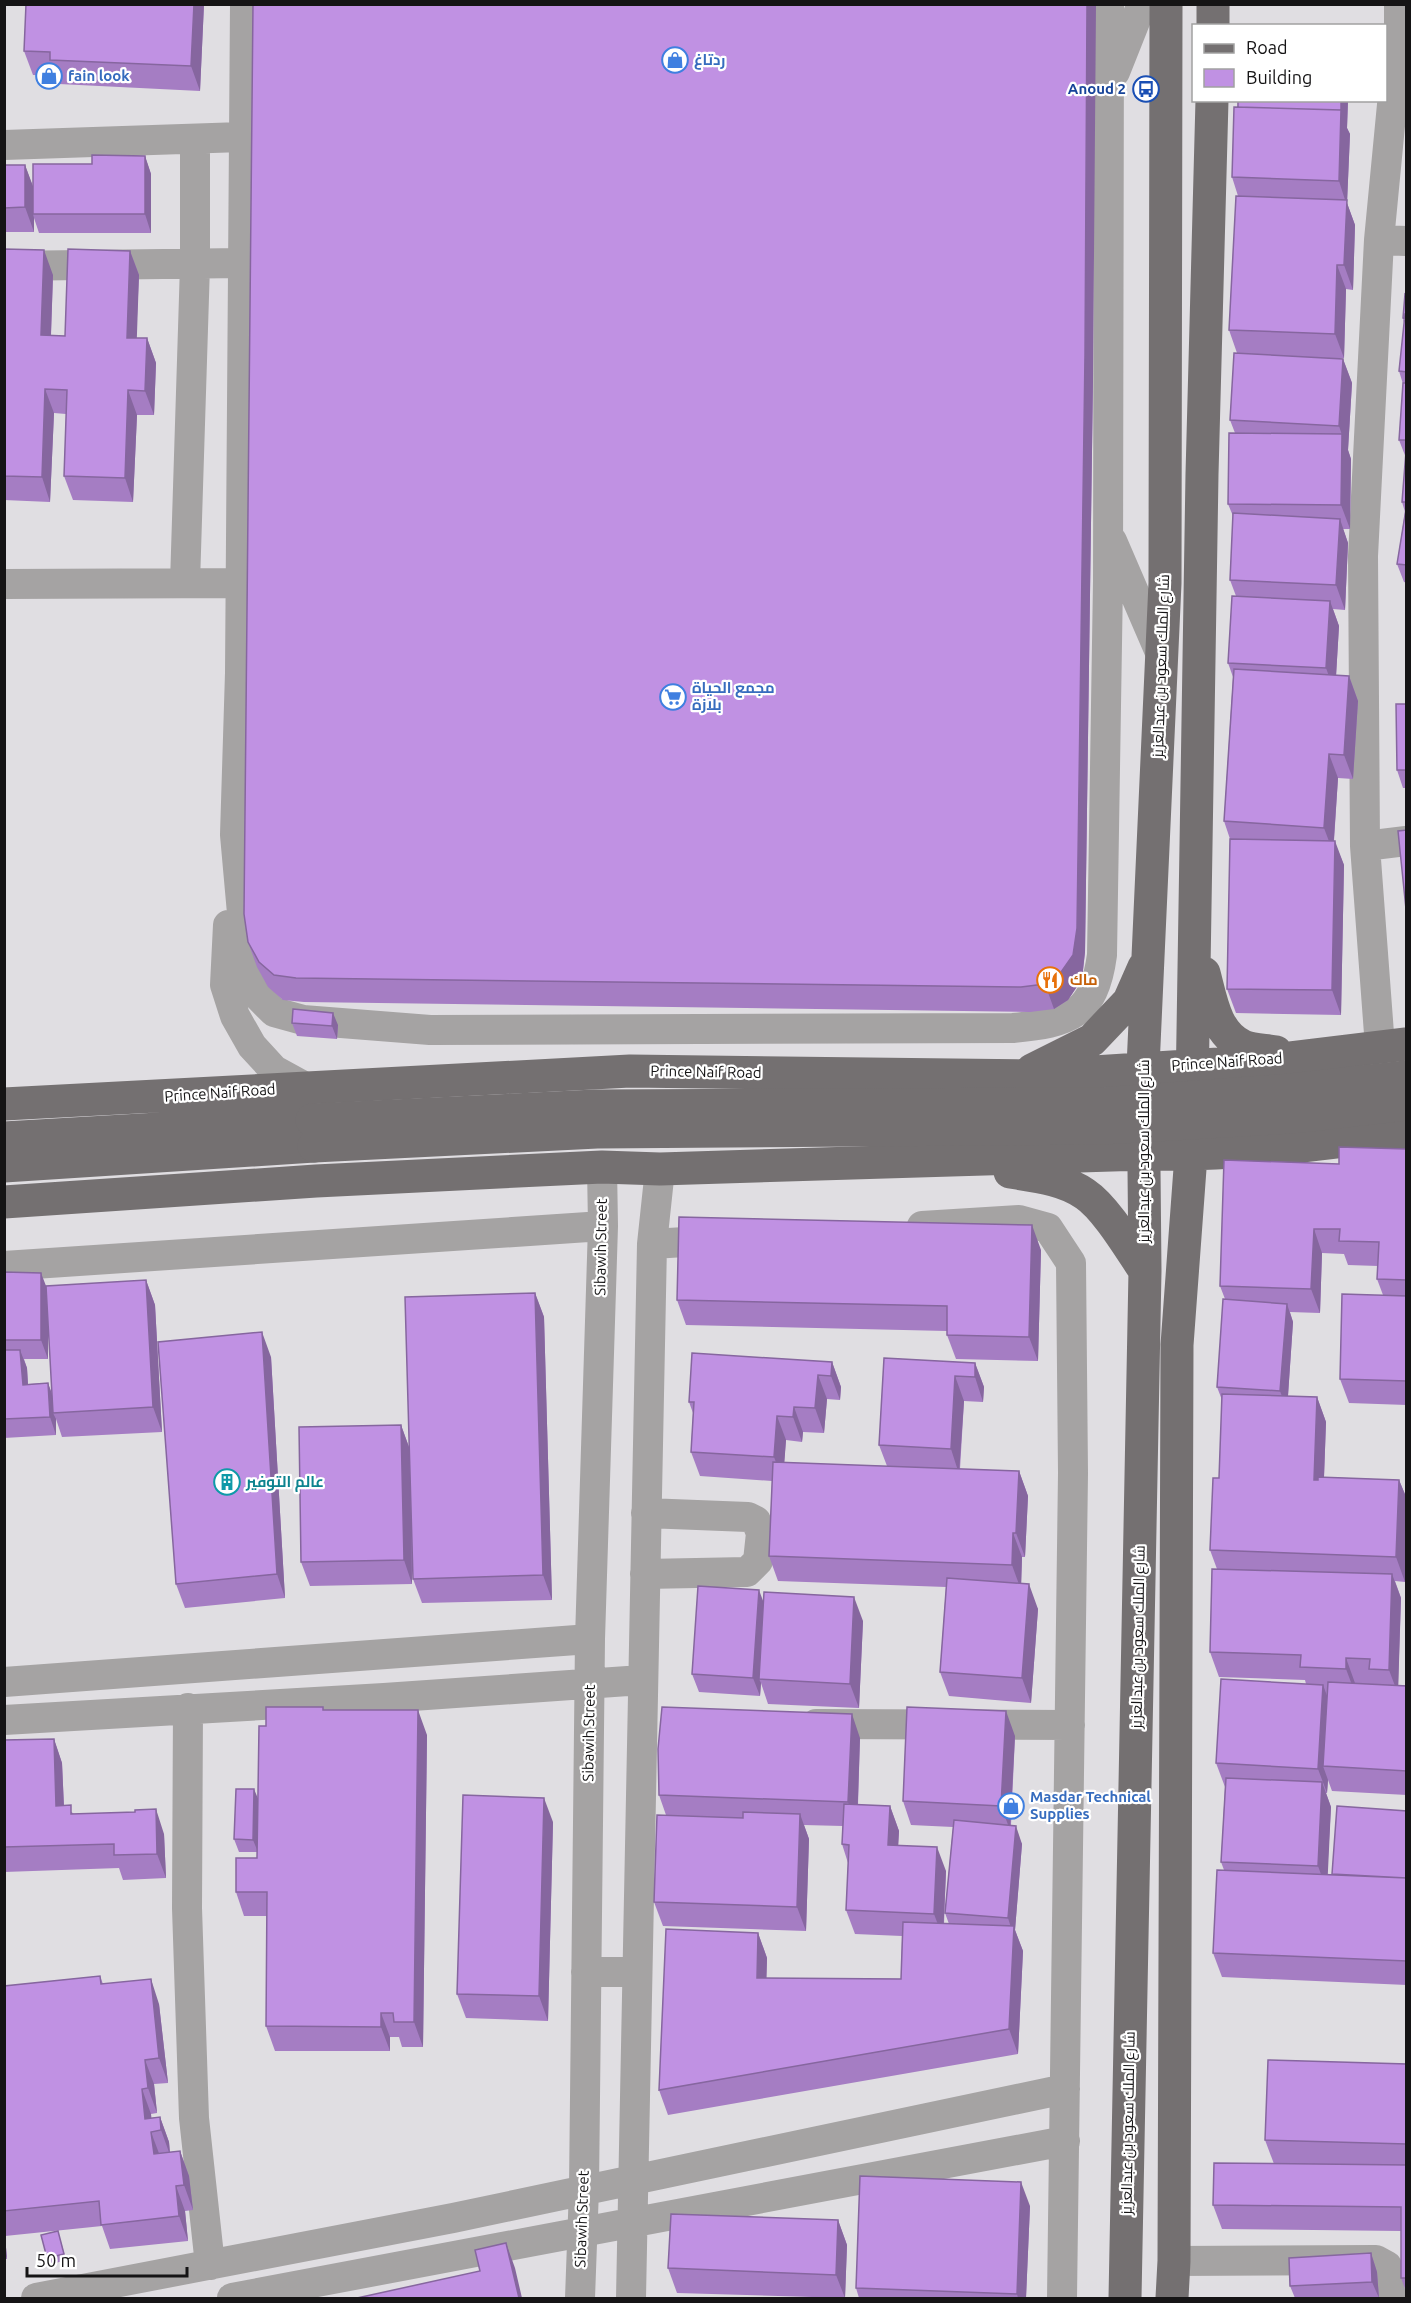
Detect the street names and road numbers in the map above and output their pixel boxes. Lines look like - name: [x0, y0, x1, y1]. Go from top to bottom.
- street label: شارع الملك سعود بن عبدالعزيز: [1149, 574, 1175, 759]
- street label: Prince Naif Road: [1171, 1049, 1283, 1074]
- street label: شارع الملك سعود بن عبدالعزيز: [1135, 1059, 1155, 1244]
- street label: Prince Naif Road: [650, 1062, 762, 1081]
- street label: Prince Naif Road: [164, 1080, 276, 1105]
- street label: Sibawih Street: [591, 1198, 610, 1296]
- street label: شارع الملك سعود بن عبدالعزيز: [1127, 1545, 1151, 1730]
- street label: Sibawih Street: [579, 1684, 598, 1782]
- street label: شارع الملك سعود بن عبدالعزيز: [1117, 2031, 1141, 2216]
- street label: Sibawih Street: [571, 2170, 592, 2268]

